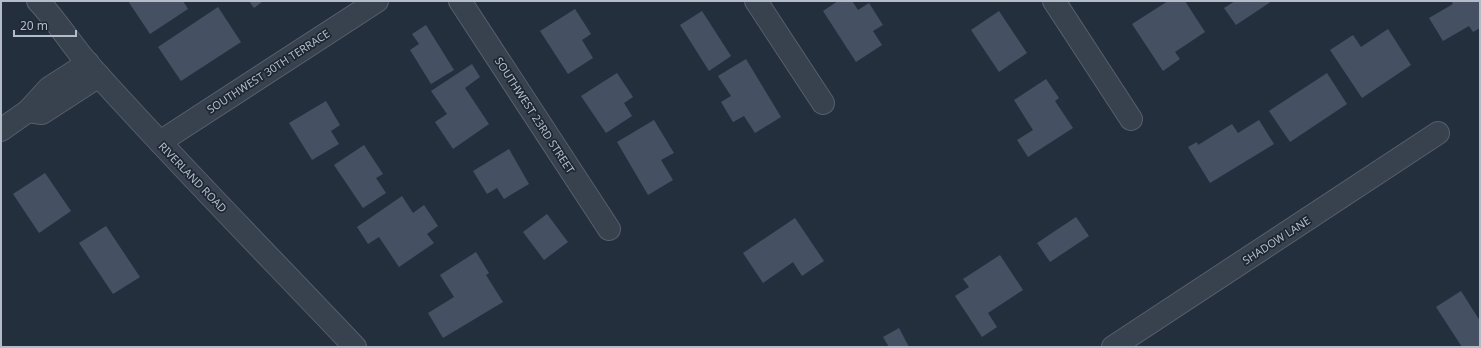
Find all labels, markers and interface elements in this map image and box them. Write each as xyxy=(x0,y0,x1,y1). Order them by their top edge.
scale bar xyxy=(14,12,76,38)
text: 20 m xyxy=(20,17,48,34)
street label: SOUTHWEST 30TH TERRACE xyxy=(204,26,332,116)
street label: SOUTHWEST 23RD STREET xyxy=(492,54,578,176)
street label: RIVERLAND ROAD xyxy=(155,139,231,215)
street label: SHADOW LANE xyxy=(1239,212,1313,268)

